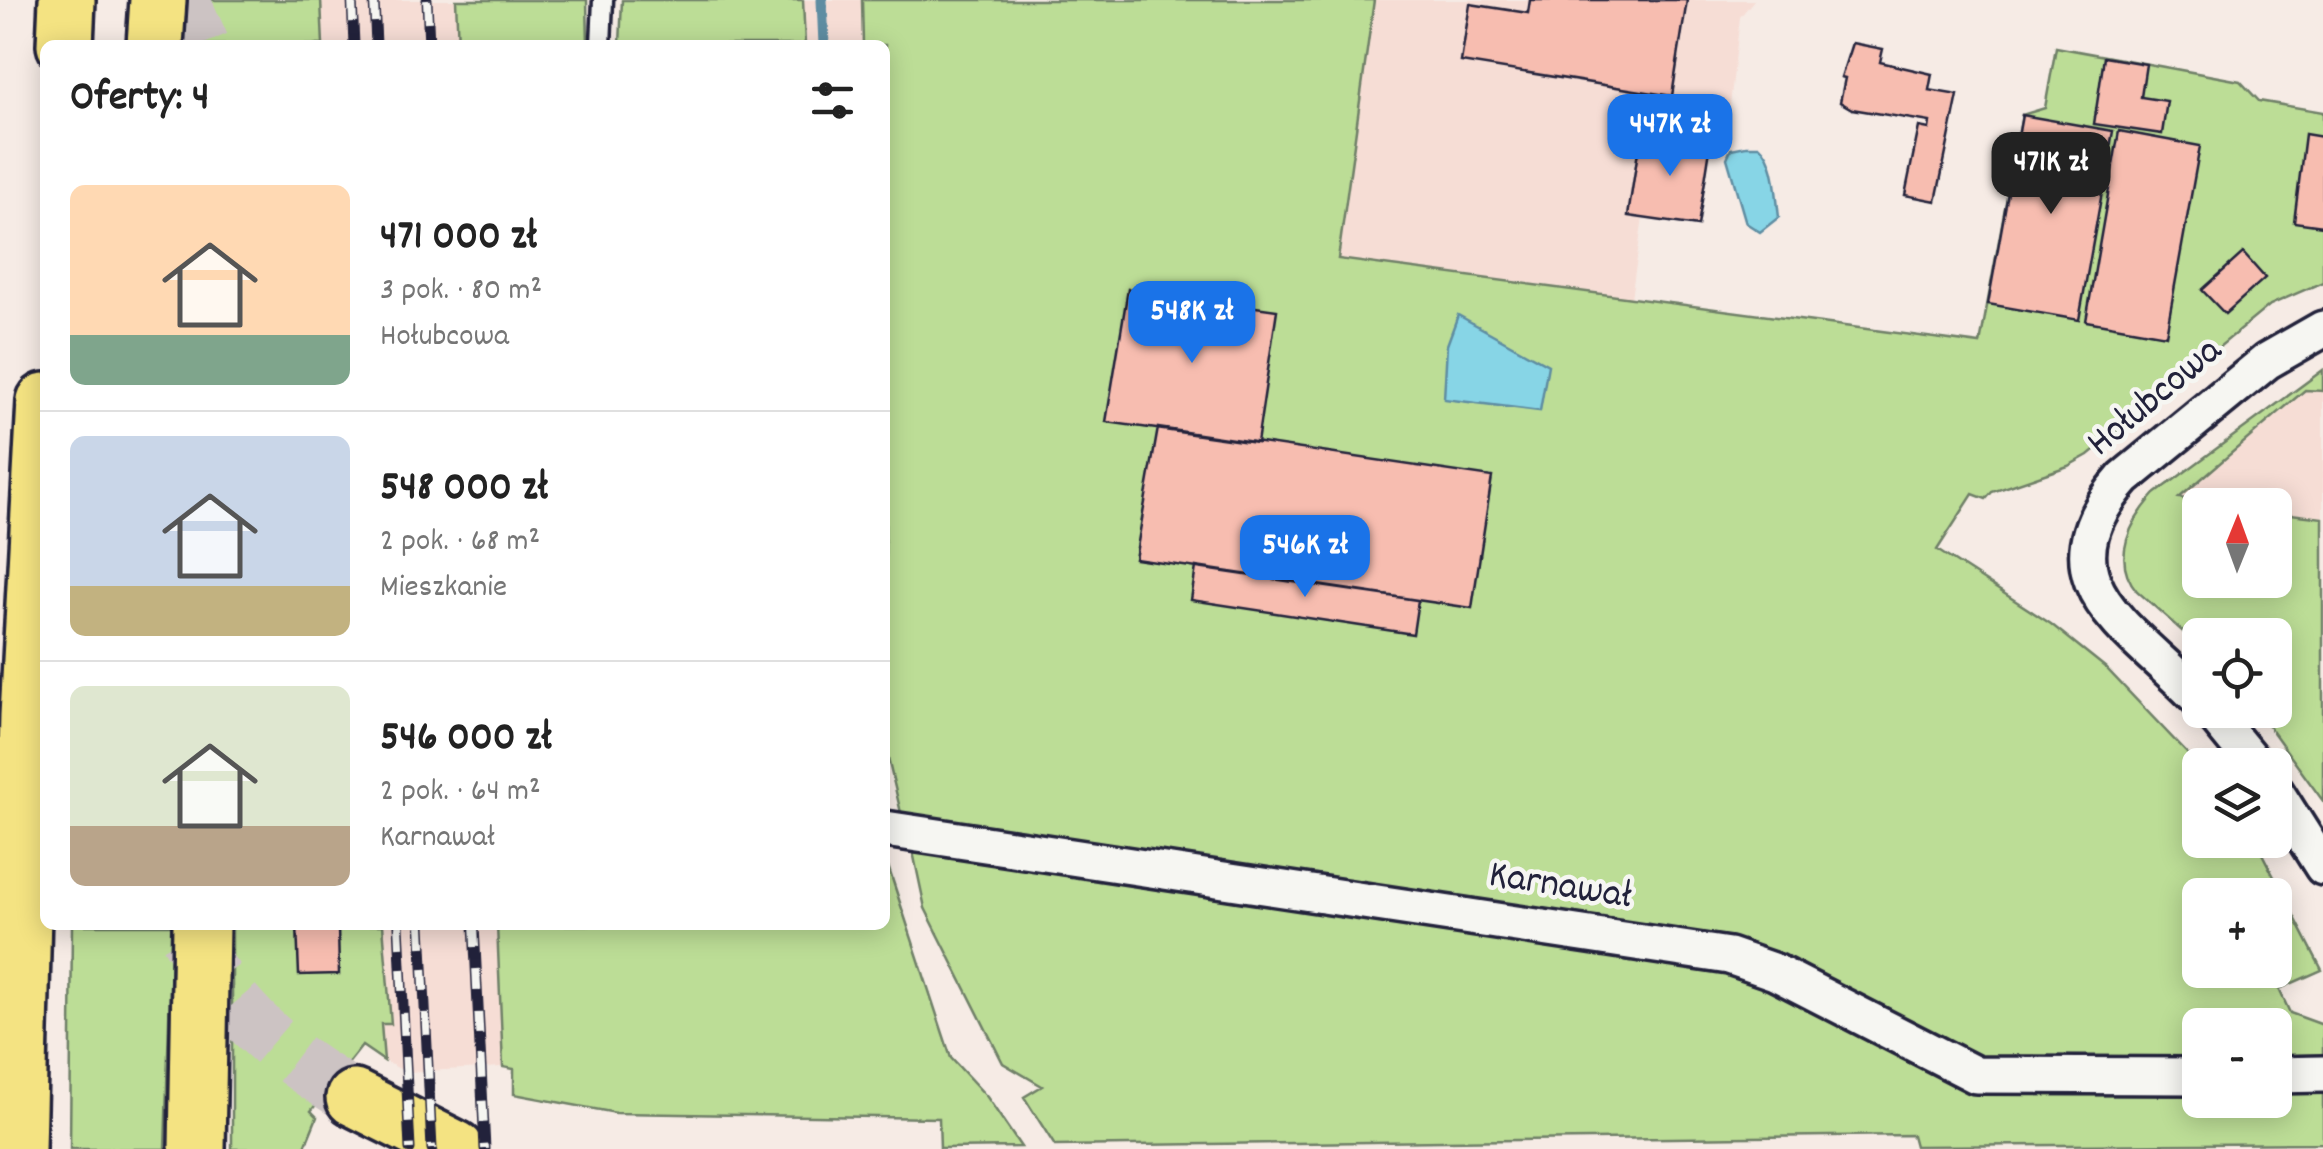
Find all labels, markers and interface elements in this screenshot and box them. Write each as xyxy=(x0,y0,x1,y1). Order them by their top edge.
text: Oferty: 4 xyxy=(70,70,209,130)
icon: filters xyxy=(805,73,860,128)
pin: 447K zł xyxy=(1578,94,1762,179)
text: 447K zł xyxy=(1629,103,1711,149)
pin: 471K zł xyxy=(1959,132,2143,217)
text: 471K zł xyxy=(2014,141,2088,187)
text: 471 000 zł xyxy=(380,209,537,269)
icon: home xyxy=(150,225,270,345)
text: 3 pok. · 80 m² xyxy=(380,269,542,315)
pin: 548K zł xyxy=(1100,281,1284,366)
text: 548K zł xyxy=(1150,290,1234,336)
text: Hołubcowa xyxy=(380,315,509,361)
street label: Hołubcowa xyxy=(2076,325,2237,473)
text: 548 000 zł xyxy=(380,460,548,520)
icon: home xyxy=(150,476,270,596)
north arrow xyxy=(2182,488,2292,598)
map controls xyxy=(2182,488,2292,1118)
pin: 546K zł xyxy=(1213,515,1397,600)
text: 2 pok. · 68 m² xyxy=(380,520,540,566)
text: 546K zł xyxy=(1262,524,1348,570)
text: Mieszkanie xyxy=(380,566,507,612)
button: locate xyxy=(2182,618,2292,728)
text: 546 000 zł xyxy=(380,710,552,770)
icon: home xyxy=(150,726,270,846)
button: layers xyxy=(2182,748,2292,858)
text: 2 pok. · 64 m² xyxy=(380,770,541,816)
text: Karnawał xyxy=(380,816,495,862)
street label: Karnawał xyxy=(1484,849,1636,927)
button: + xyxy=(2182,878,2292,988)
button: − xyxy=(2182,1008,2292,1118)

